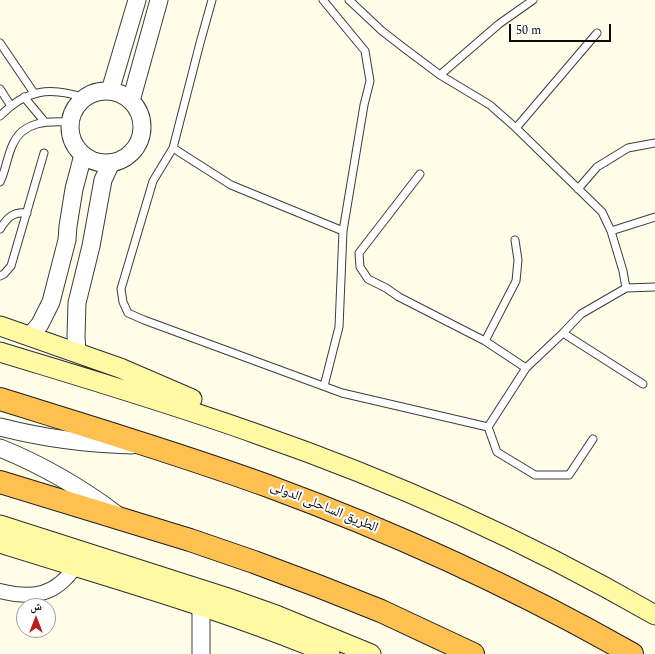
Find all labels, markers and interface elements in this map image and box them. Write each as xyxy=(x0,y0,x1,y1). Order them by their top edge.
scale bar xyxy=(511,16,613,42)
text: 50 m xyxy=(516,21,541,40)
street label: الطريق الساحلى الدولى xyxy=(268,479,380,537)
north arrow xyxy=(16,598,56,638)
text: ش xyxy=(30,598,42,615)

